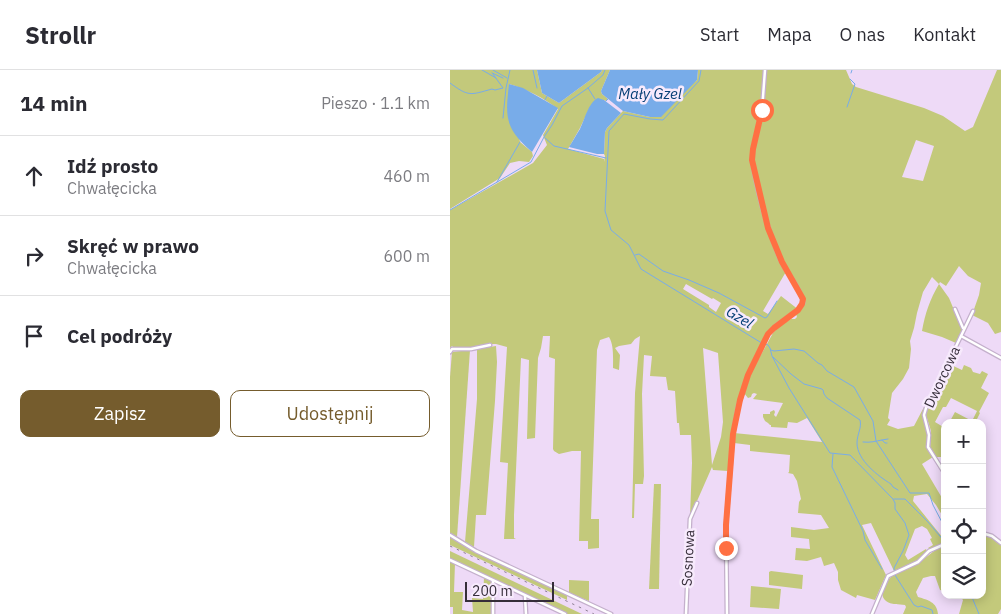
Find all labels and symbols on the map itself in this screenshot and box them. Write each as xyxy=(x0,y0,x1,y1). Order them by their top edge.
water label: Mały Gzel xyxy=(618,84,682,103)
route start xyxy=(751,99,774,122)
water label: Gzel xyxy=(723,302,757,332)
street label: Dworcowa xyxy=(920,343,964,411)
street label: Sosnowa xyxy=(678,529,698,587)
route end xyxy=(715,537,738,560)
scale bar xyxy=(465,579,554,602)

